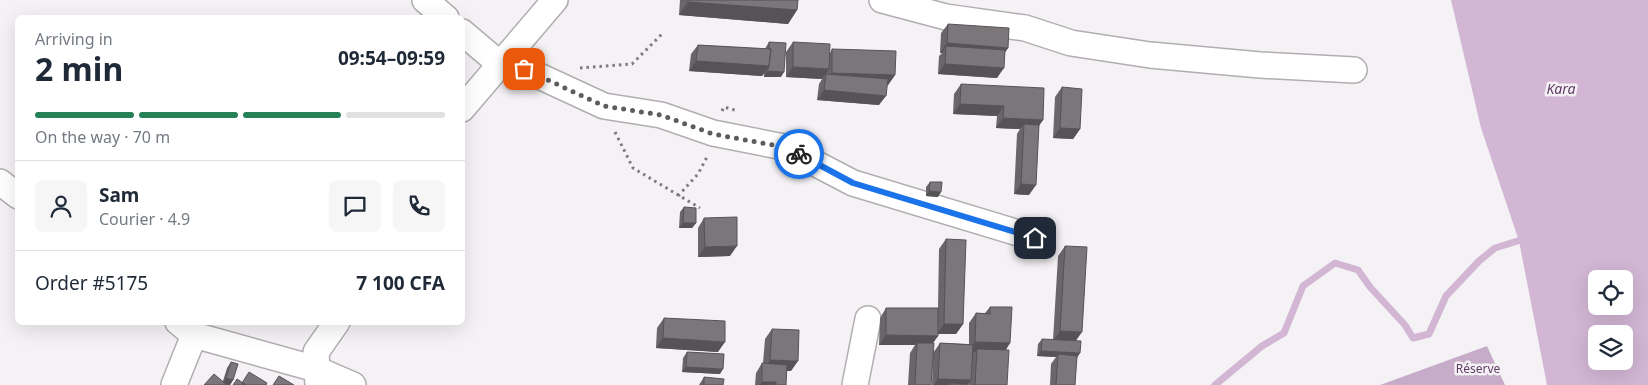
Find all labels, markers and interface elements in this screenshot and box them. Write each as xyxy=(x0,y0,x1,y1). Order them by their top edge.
text: Arriving in xyxy=(35,28,113,50)
text: 09:54–09:59 xyxy=(338,45,445,71)
text: 2 min xyxy=(35,47,123,90)
pin xyxy=(503,48,545,90)
icon: bag xyxy=(510,55,538,83)
water label: Kara xyxy=(1546,79,1576,98)
text: On the way · 70 m xyxy=(35,126,170,148)
courier xyxy=(774,129,824,179)
icon: bike xyxy=(785,140,813,168)
button: person xyxy=(35,180,87,232)
button: chat xyxy=(329,180,381,232)
button: phone xyxy=(393,180,445,232)
text: Sam xyxy=(99,182,139,208)
text: Courier · 4.9 xyxy=(99,208,190,230)
pin xyxy=(1014,217,1056,259)
icon: home xyxy=(1021,224,1049,252)
text: Order #5175 xyxy=(35,270,148,296)
text: 7 100 CFA xyxy=(356,270,445,296)
map controls xyxy=(1588,270,1633,370)
button: locate xyxy=(1588,270,1633,315)
button: layers xyxy=(1588,325,1633,370)
park label: Réserve xyxy=(1456,360,1501,377)

